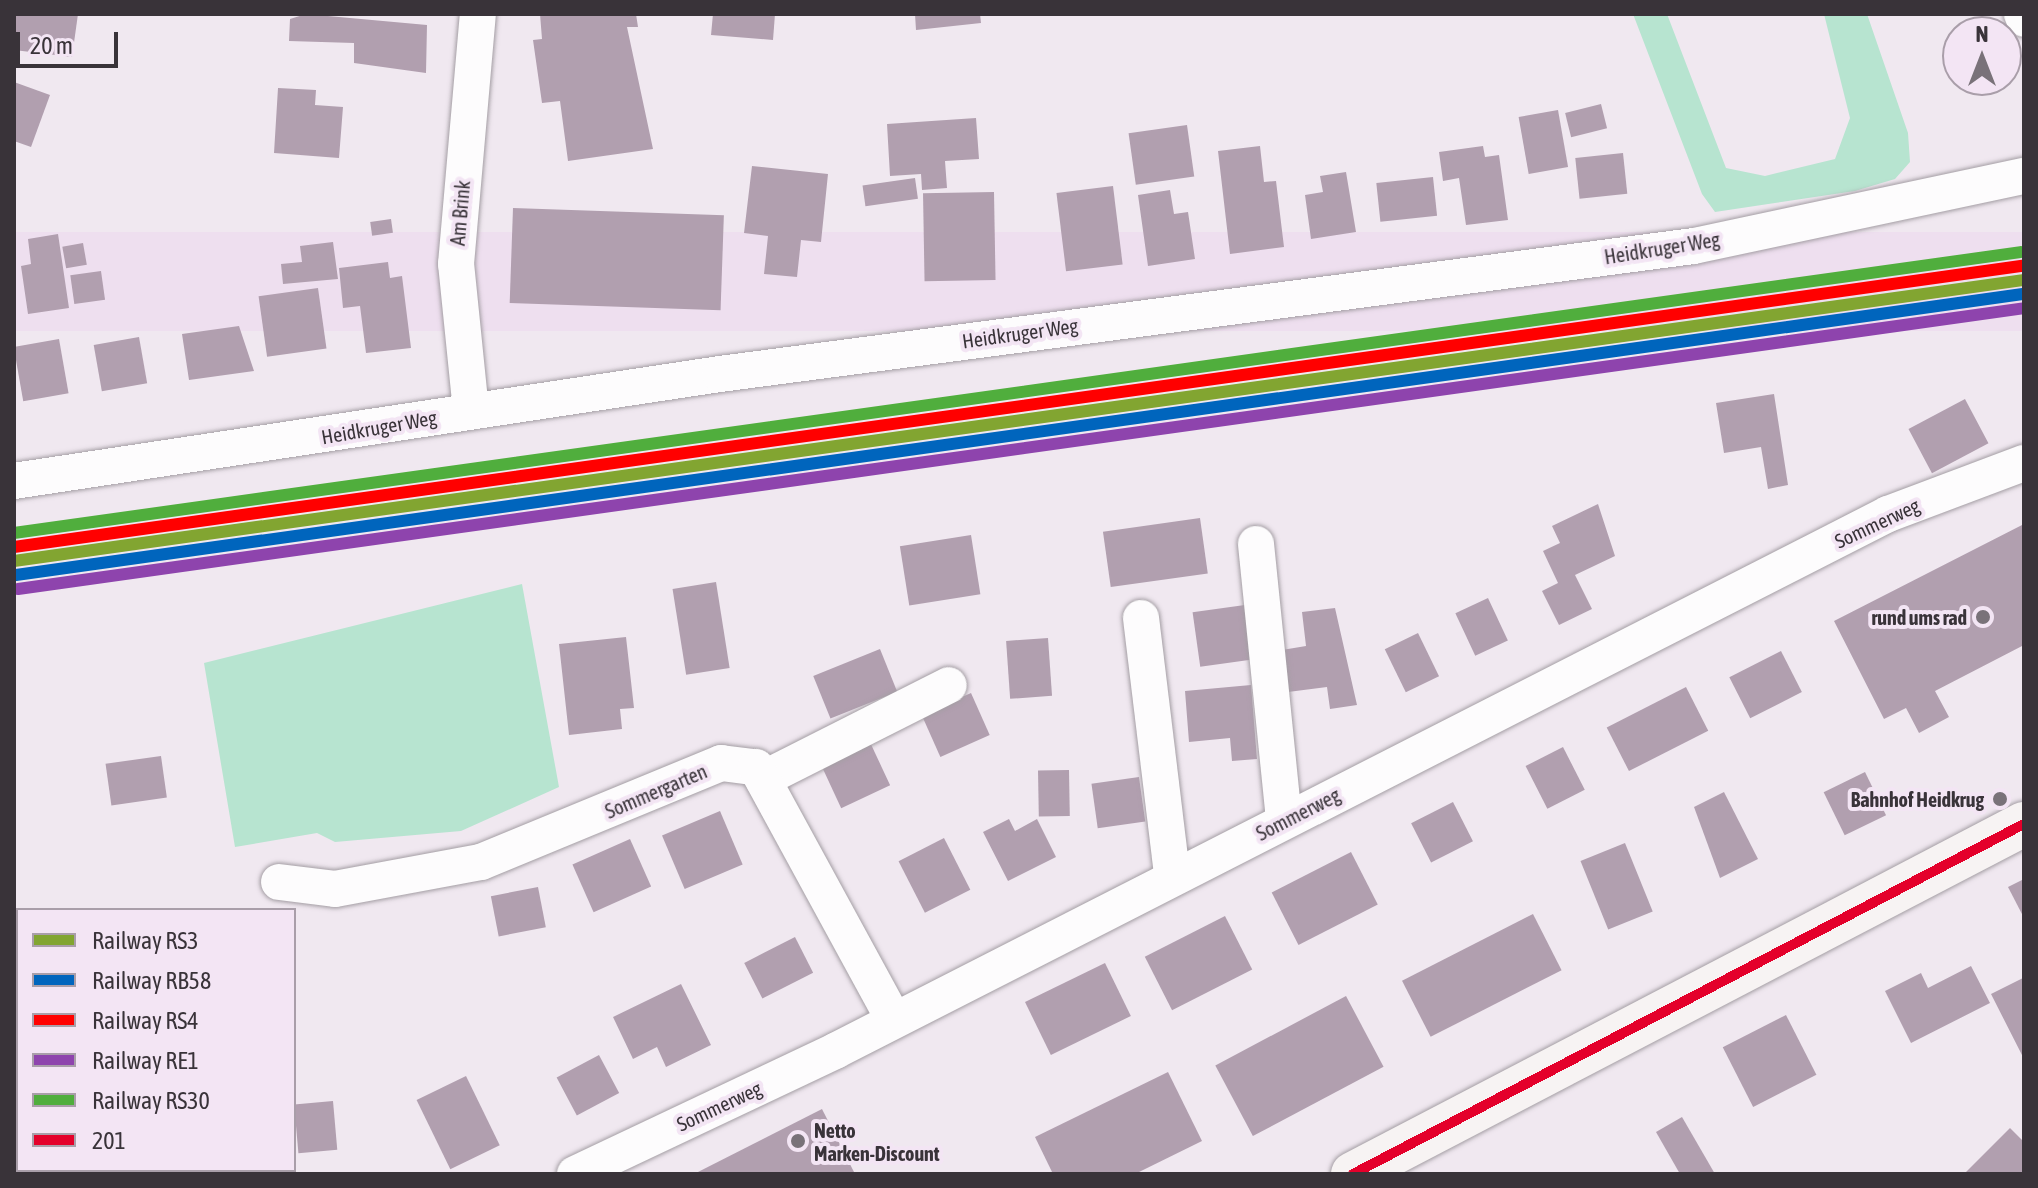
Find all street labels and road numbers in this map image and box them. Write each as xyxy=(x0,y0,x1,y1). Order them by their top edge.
street label: Am Brink xyxy=(445,179,475,247)
street label: Heidkruger Weg xyxy=(1603,227,1721,269)
street label: Heidkruger Weg xyxy=(961,313,1079,353)
street label: Heidkruger Weg xyxy=(319,405,439,449)
street label: Sommerweg xyxy=(1831,493,1923,553)
street label: Sommergarten xyxy=(601,759,711,823)
street label: Sommerweg xyxy=(1252,783,1344,845)
street label: Sommerweg xyxy=(673,1076,765,1136)

